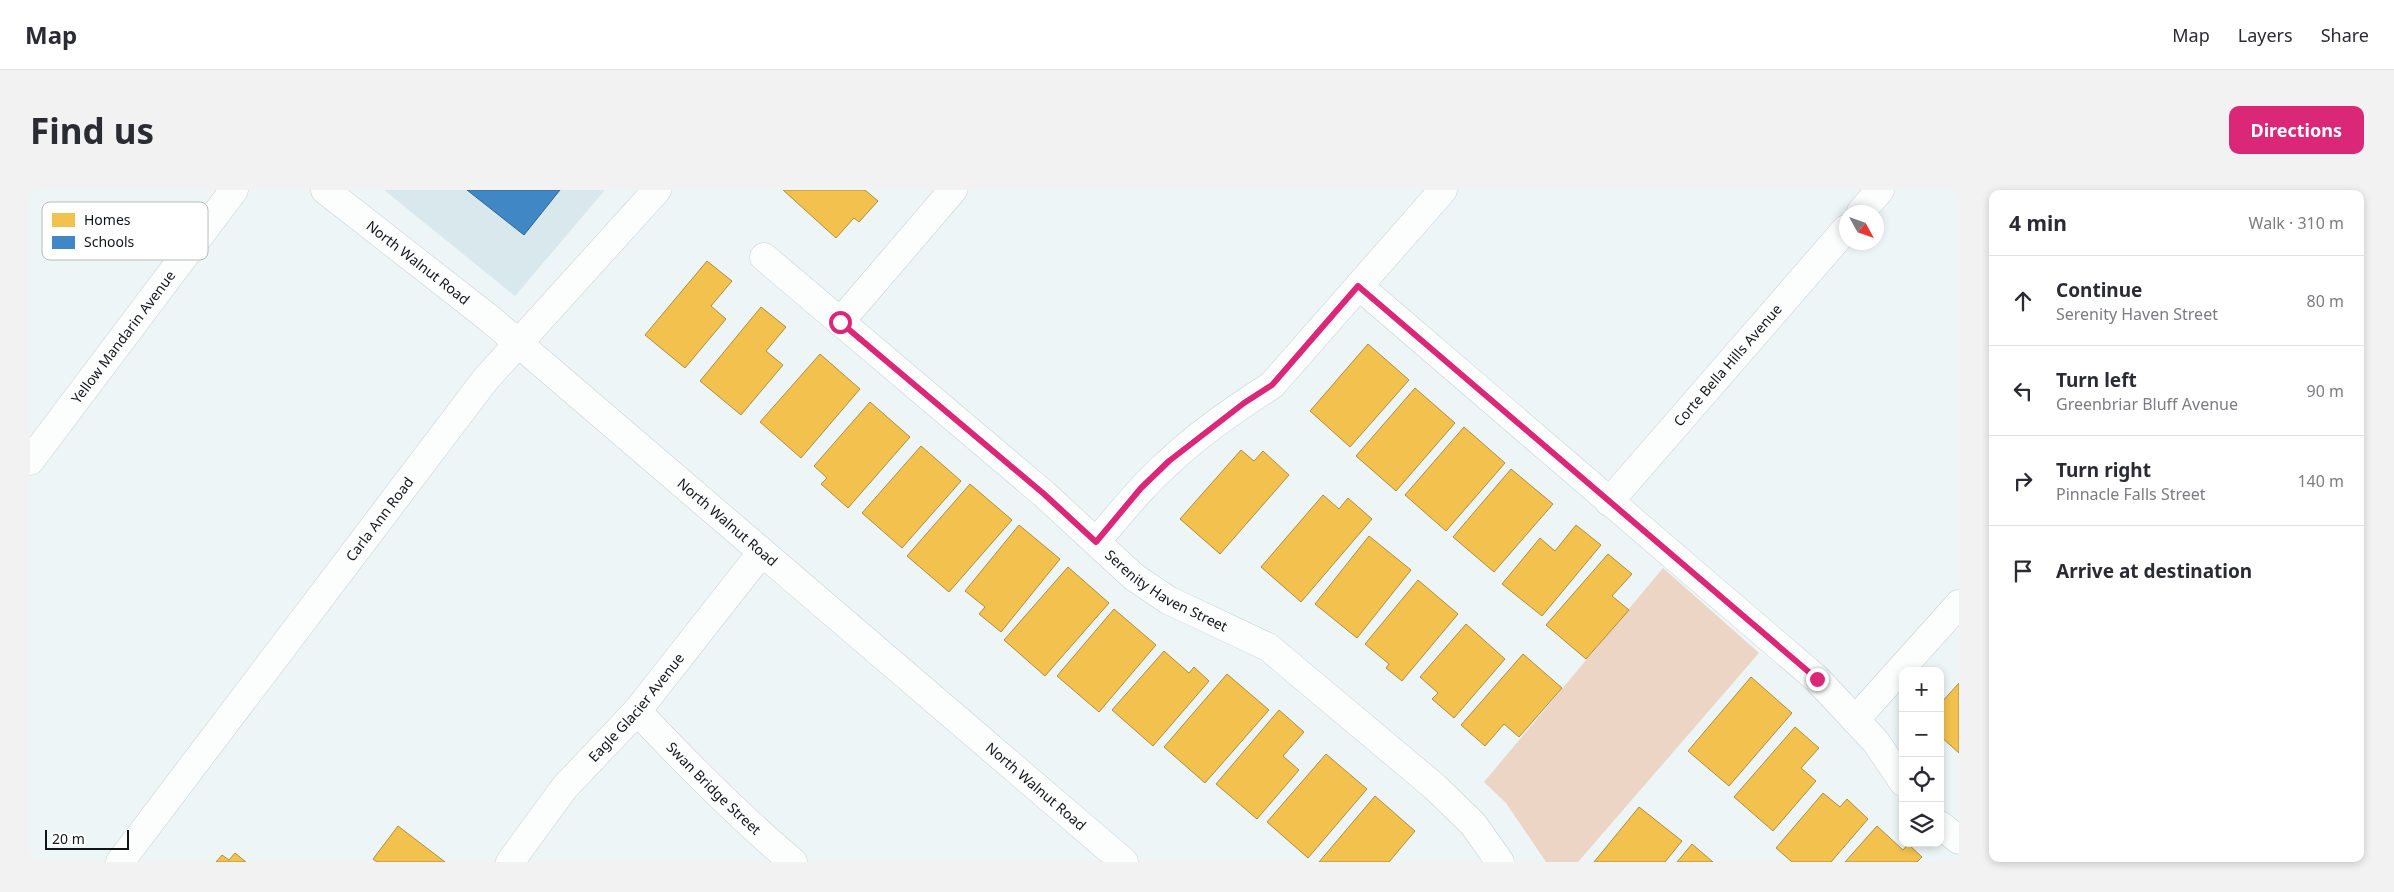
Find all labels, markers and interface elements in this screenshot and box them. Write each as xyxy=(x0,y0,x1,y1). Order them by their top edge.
text: Map xyxy=(25,18,77,51)
text: Map xyxy=(2172,23,2210,47)
text: Layers xyxy=(2238,23,2293,47)
text: Share xyxy=(2321,23,2369,47)
button: Directions xyxy=(2229,106,2364,154)
text: Find us xyxy=(30,107,154,154)
legend xyxy=(42,202,208,260)
north arrow xyxy=(1839,205,1884,250)
text: 4 min xyxy=(2009,209,2067,237)
text: Homes xyxy=(84,210,131,229)
text: Walk · 310 m xyxy=(2249,212,2344,234)
street label: North Walnut Road xyxy=(363,216,474,309)
text: Schools xyxy=(84,232,135,251)
street label: Yellow Mandarin Avenue xyxy=(67,266,179,407)
text: Continue xyxy=(2056,277,2142,303)
icon: ahead xyxy=(2009,287,2037,315)
text: 80 m xyxy=(2307,290,2344,312)
street label: Corte Bella Hills Avenue xyxy=(1669,300,1786,430)
text: Serenity Haven Street xyxy=(2056,303,2218,325)
route start xyxy=(829,311,852,334)
text: Turn left xyxy=(2056,367,2137,393)
icon: left xyxy=(2009,377,2037,405)
text: 90 m xyxy=(2307,380,2344,402)
text: Greenbriar Bluff Avenue xyxy=(2056,393,2238,415)
text: Turn right xyxy=(2056,457,2151,483)
icon: right xyxy=(2009,467,2037,495)
text: 140 m xyxy=(2297,470,2344,492)
street label: Carla Ann Road xyxy=(341,473,417,565)
street label: North Walnut Road xyxy=(674,474,782,570)
text: Pinnacle Falls Street xyxy=(2056,483,2206,505)
street label: Serenity Haven Street xyxy=(1101,545,1231,636)
icon: arrive xyxy=(2009,557,2037,585)
text: Arrive at destination xyxy=(2056,558,2252,584)
street label: Eagle Glacier Avenue xyxy=(584,649,688,766)
map controls xyxy=(1899,667,1944,847)
button: + xyxy=(1899,667,1944,712)
route end xyxy=(1806,668,1829,691)
button: − xyxy=(1899,712,1944,757)
street label: Swan Bridge Street xyxy=(663,738,765,839)
street label: North Walnut Road xyxy=(982,738,1090,834)
button: locate xyxy=(1899,757,1944,802)
button: layers xyxy=(1899,802,1944,847)
scale bar xyxy=(45,827,129,850)
text: 20 m xyxy=(52,829,85,848)

